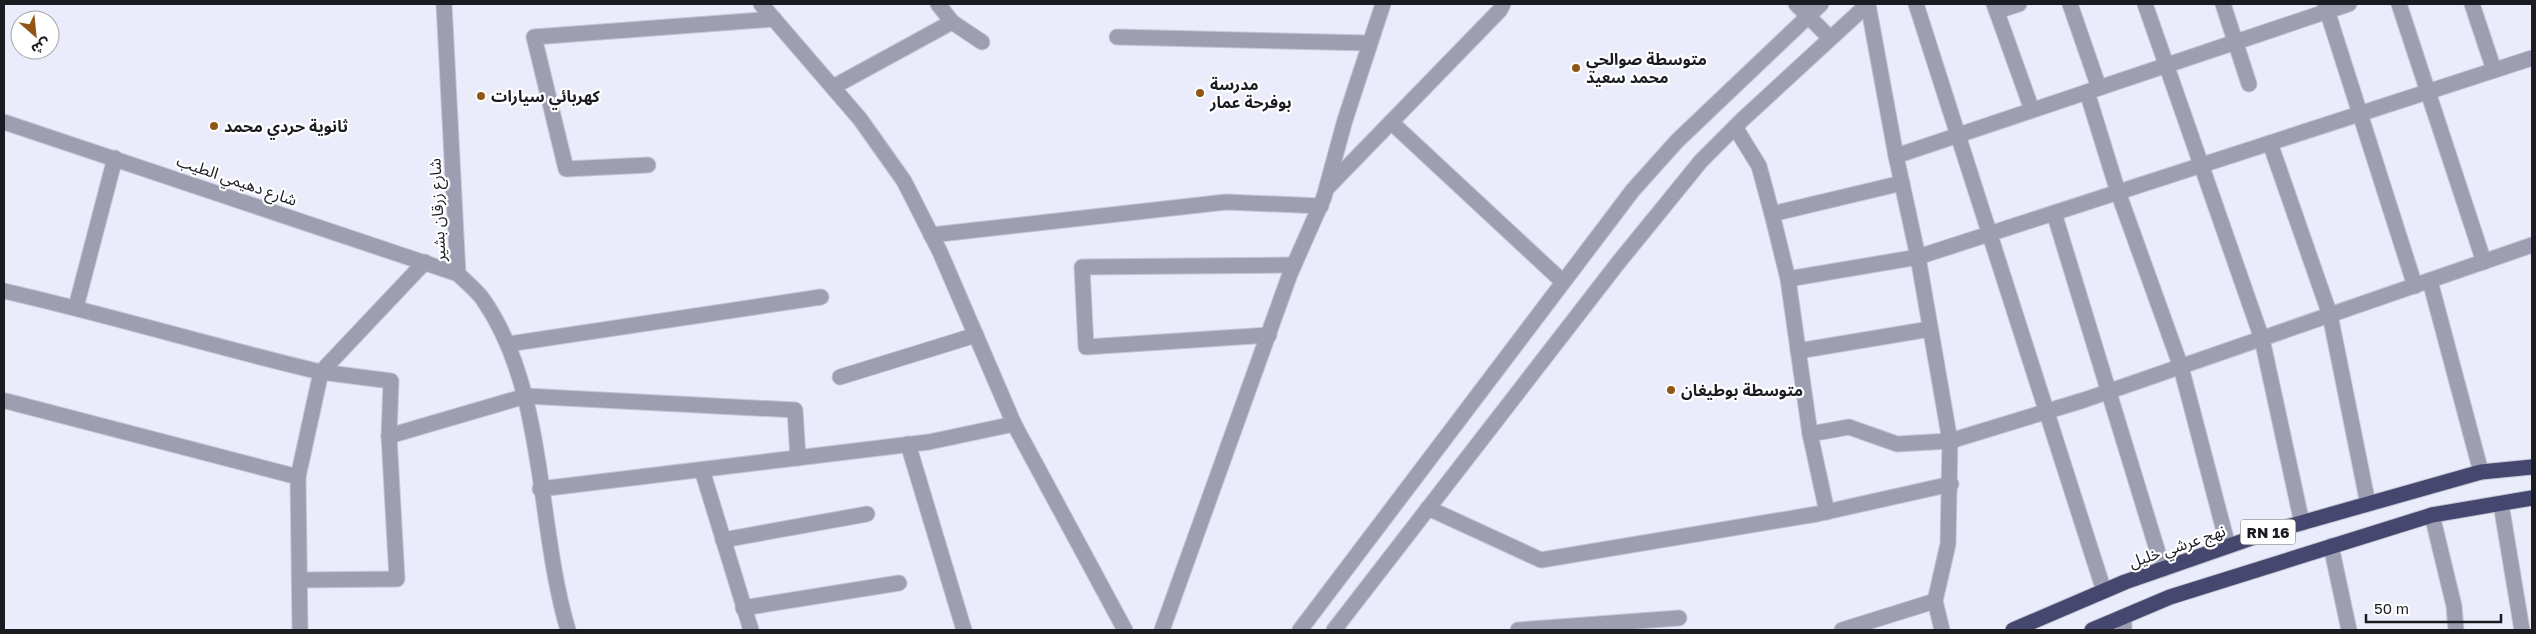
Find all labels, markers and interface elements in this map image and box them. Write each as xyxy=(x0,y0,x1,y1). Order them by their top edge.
north arrow xyxy=(10,10,60,60)
text: ش xyxy=(29,35,54,59)
place label: متوسطة صوالحي محمد سعيد xyxy=(1586,49,1707,87)
marker: متوسطة صوالحي محمد سعيد xyxy=(1570,62,1582,74)
place label: مدرسة بوفرحة عمار xyxy=(1209,74,1292,112)
place label: كهربائي سيارات xyxy=(491,86,601,110)
marker: مدرسة بوفرحة عمار xyxy=(1194,87,1206,99)
marker: كهربائي سيارات xyxy=(475,90,487,102)
place label: ثانوية حردي محمد xyxy=(224,116,348,140)
marker: ثانوية حردي محمد xyxy=(208,120,220,132)
street label: شارع دهيمي الطيب xyxy=(173,150,300,213)
street label: شارع زرقان بشير xyxy=(424,158,453,263)
place label: متوسطة بوطيغان xyxy=(1681,380,1803,400)
marker: متوسطة بوطيغان xyxy=(1665,384,1677,396)
street label: نهج عرشي خليل xyxy=(2126,520,2229,575)
road number: RN 16 xyxy=(2240,520,2296,544)
scale bar xyxy=(2366,592,2501,624)
text: 50 m xyxy=(2374,599,2409,617)

